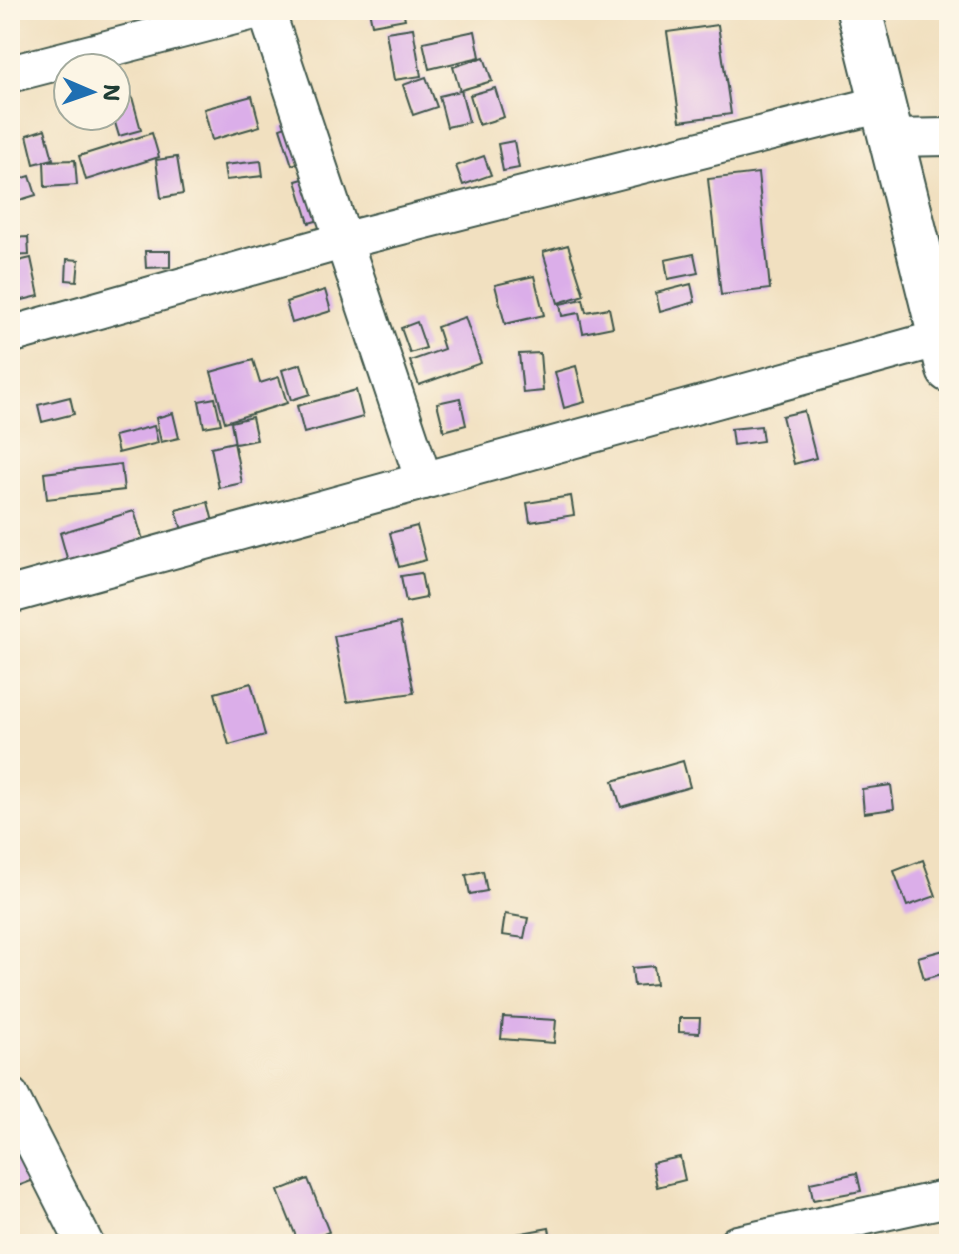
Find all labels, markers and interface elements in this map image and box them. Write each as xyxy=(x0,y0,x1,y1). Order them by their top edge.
north arrow xyxy=(52,52,132,132)
text: N xyxy=(97,83,126,102)

